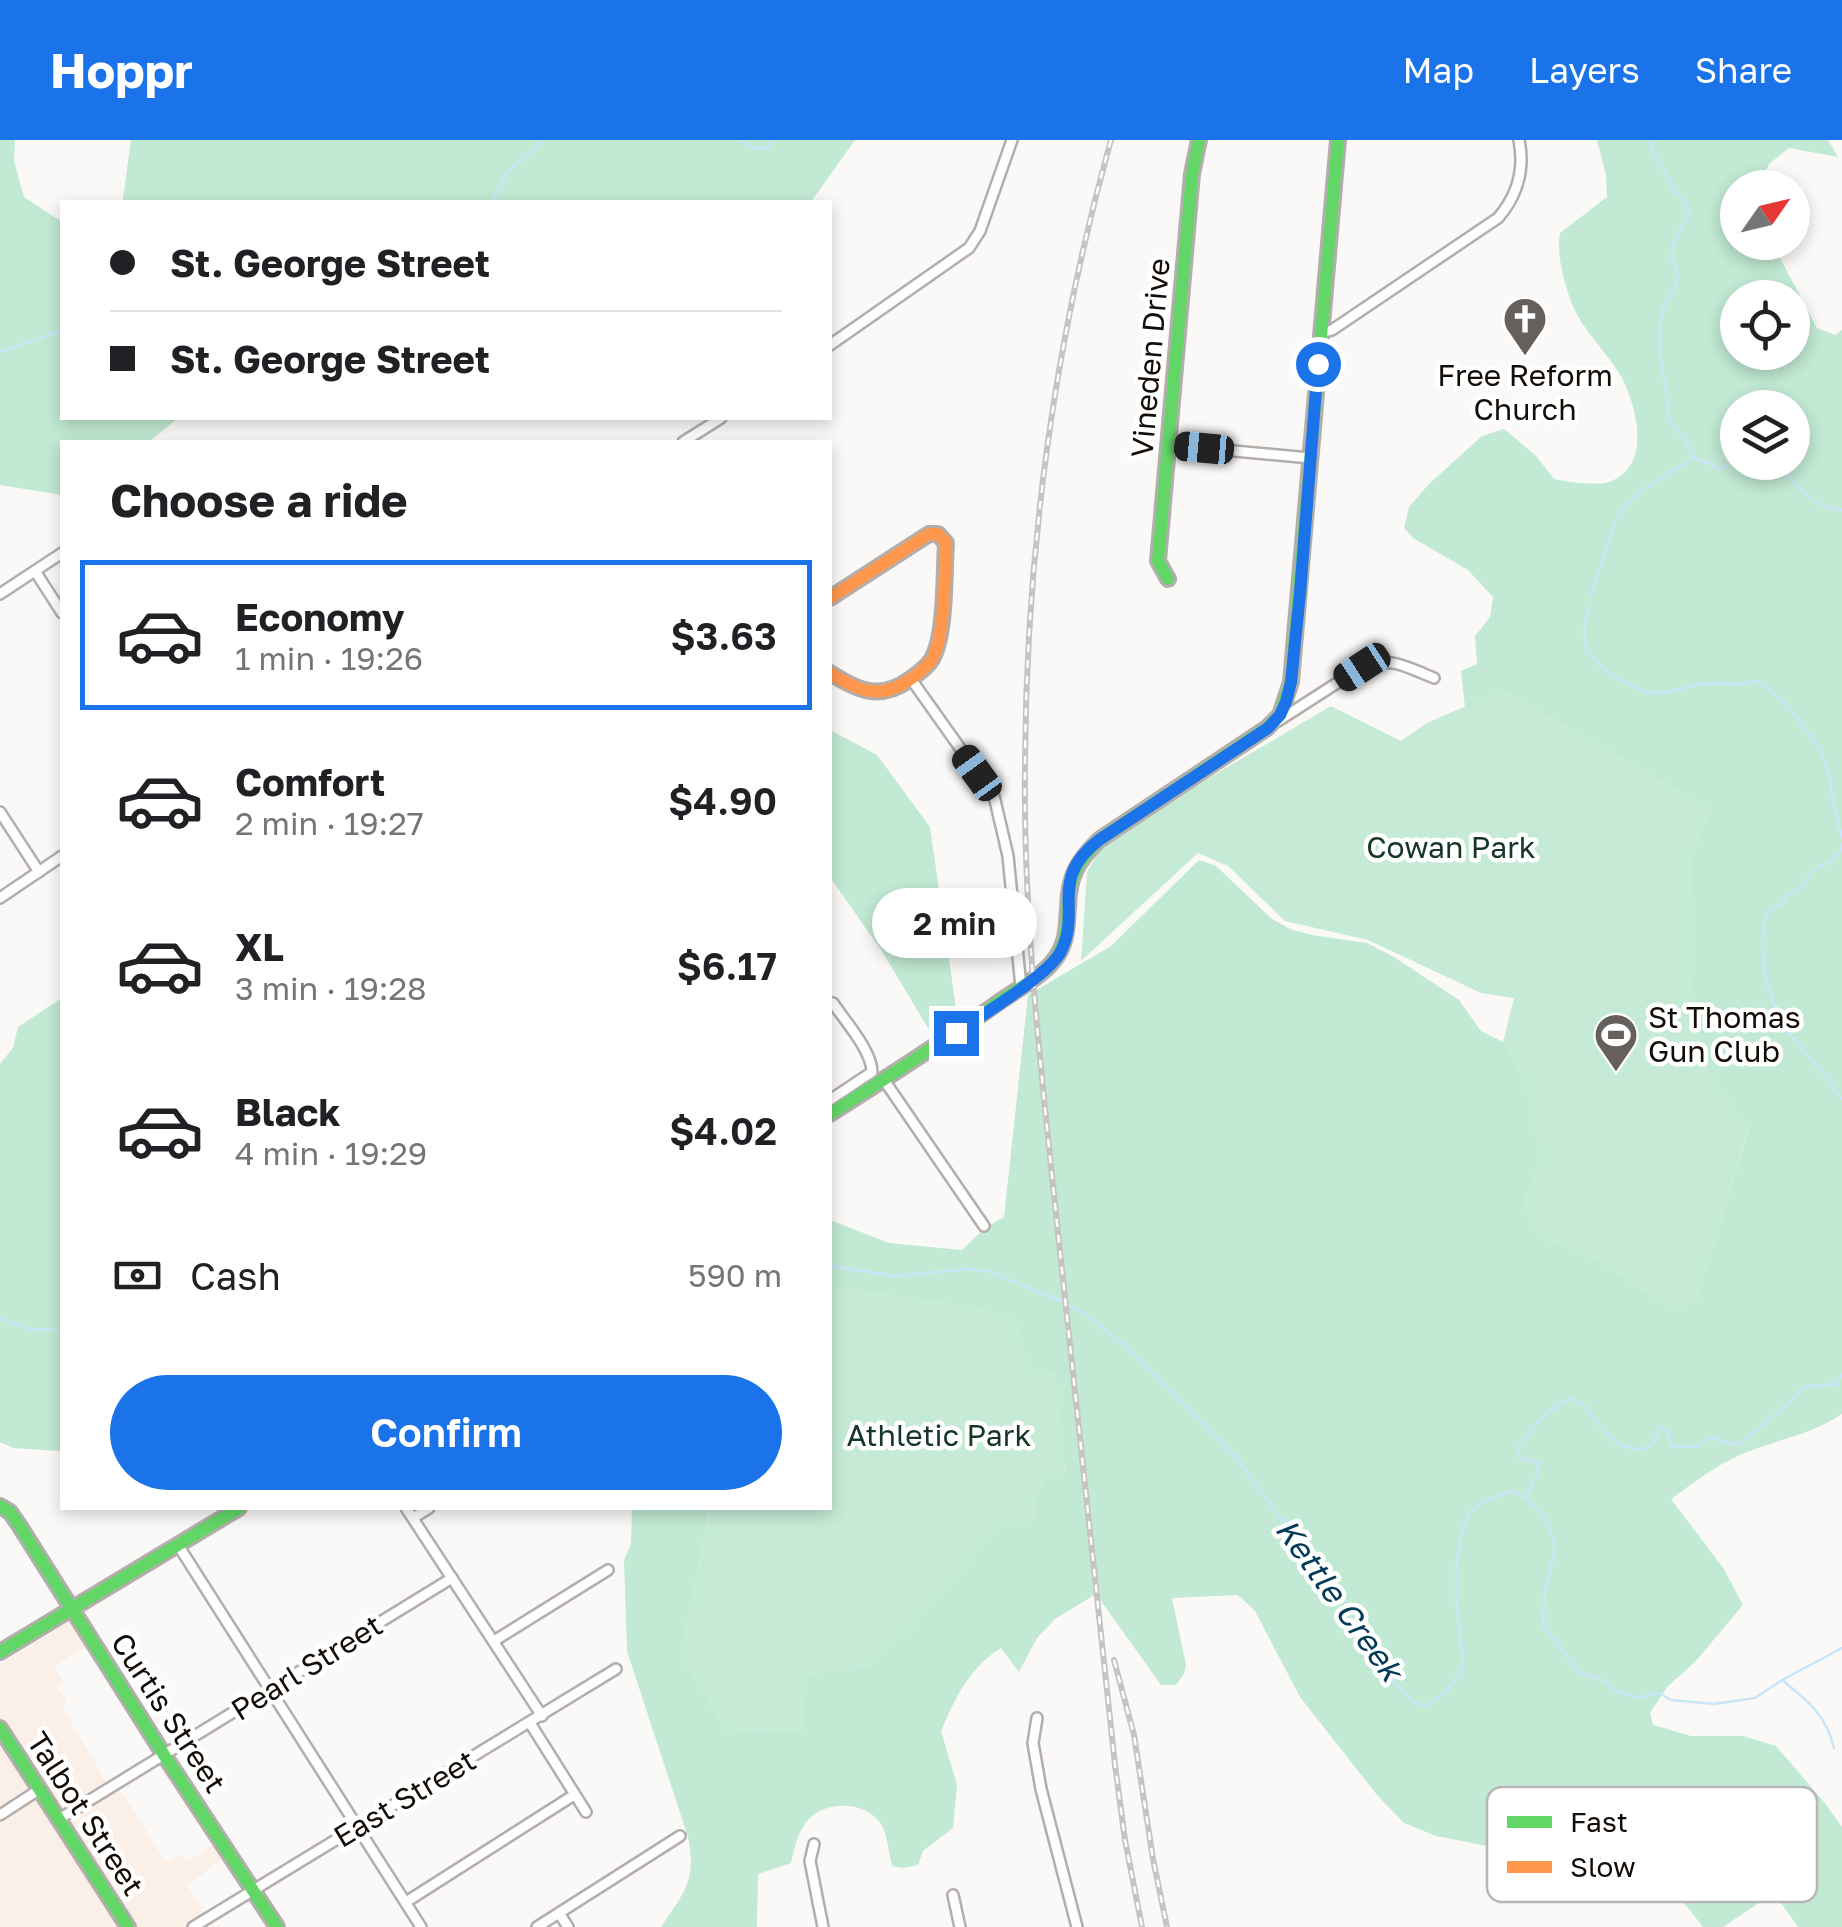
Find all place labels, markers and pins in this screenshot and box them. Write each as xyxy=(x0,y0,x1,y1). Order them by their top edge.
church icon: Free Reform Church xyxy=(1502,296,1548,357)
place label: Free Reform Church xyxy=(1437,357,1613,427)
place label: St Thomas Gun Club xyxy=(1648,999,1801,1069)
sports icon: St Thomas Gun Club xyxy=(1593,1012,1639,1073)

